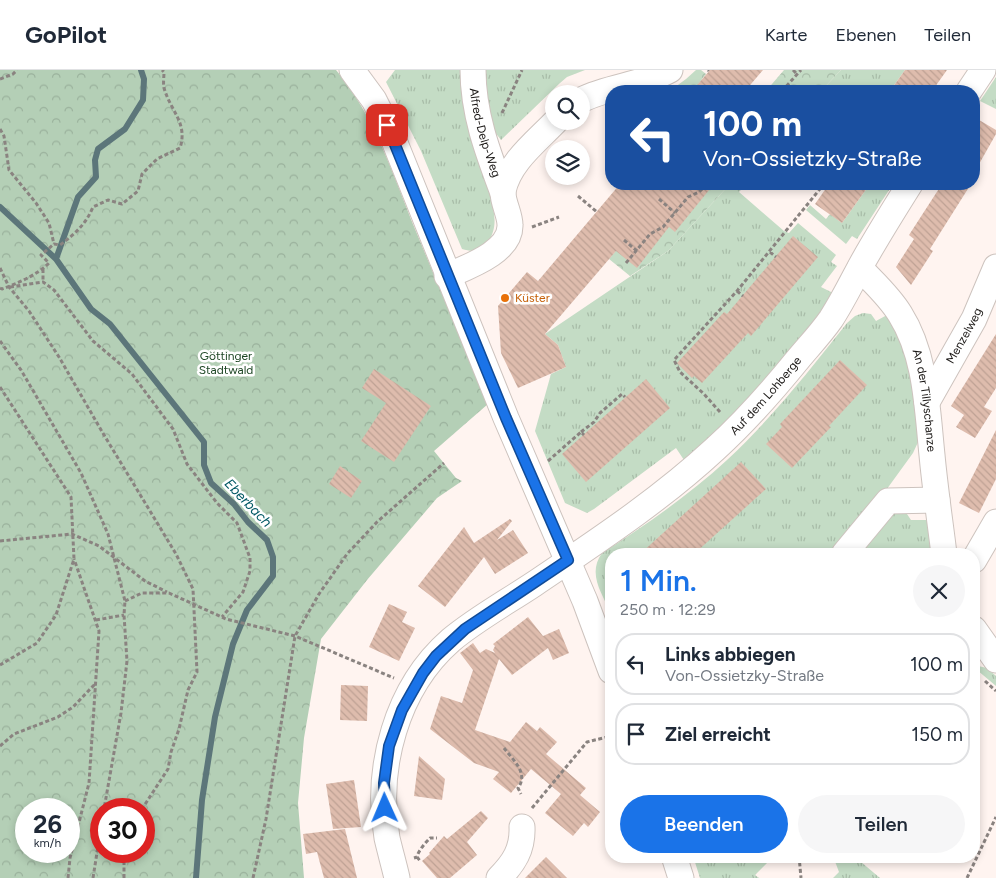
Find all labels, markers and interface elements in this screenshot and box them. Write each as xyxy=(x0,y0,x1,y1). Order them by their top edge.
text: GoPilot xyxy=(25,20,107,49)
text: Karte xyxy=(765,24,807,46)
text: Ebenen xyxy=(835,24,896,46)
text: Teilen xyxy=(924,24,971,46)
map controls xyxy=(545,85,590,185)
button: search xyxy=(545,85,590,130)
street label: Alfred-Delp-Weg xyxy=(467,87,504,179)
text: 100 m xyxy=(703,103,802,145)
pin xyxy=(366,104,408,146)
icon: left xyxy=(620,105,685,170)
icon: arrive xyxy=(373,111,401,139)
button: layers xyxy=(545,140,590,185)
text: Von-Ossietzky-Straße xyxy=(703,145,922,172)
place label: Küster xyxy=(515,291,550,305)
marker: Küster xyxy=(499,292,511,304)
street label: Menzelweg xyxy=(943,306,985,366)
street label: An der Tillyschanze xyxy=(910,348,939,453)
park label: Göttinger Stadtwald xyxy=(199,349,253,377)
street label: Auf dem Lohberge xyxy=(727,353,805,438)
water label: Eberbach xyxy=(221,475,275,531)
text: 1 Min. xyxy=(620,562,697,599)
button: close xyxy=(913,565,965,617)
text: 250 m · 12:29 xyxy=(620,600,716,619)
text: Links abbiegen xyxy=(665,643,796,666)
icon: left xyxy=(622,650,650,678)
text: 100 m xyxy=(910,653,963,676)
text: Von-Ossietzky-Straße xyxy=(665,666,824,685)
icon: arrive xyxy=(622,720,650,748)
text: Ziel erreicht xyxy=(665,723,771,746)
text: 150 m xyxy=(911,723,963,746)
position arrow xyxy=(358,781,410,833)
button: Beenden xyxy=(620,795,788,853)
button: Teilen xyxy=(798,795,965,853)
speed limit sign: 30 xyxy=(90,798,155,863)
text: 26 xyxy=(33,809,62,839)
text: km/h xyxy=(34,836,61,850)

